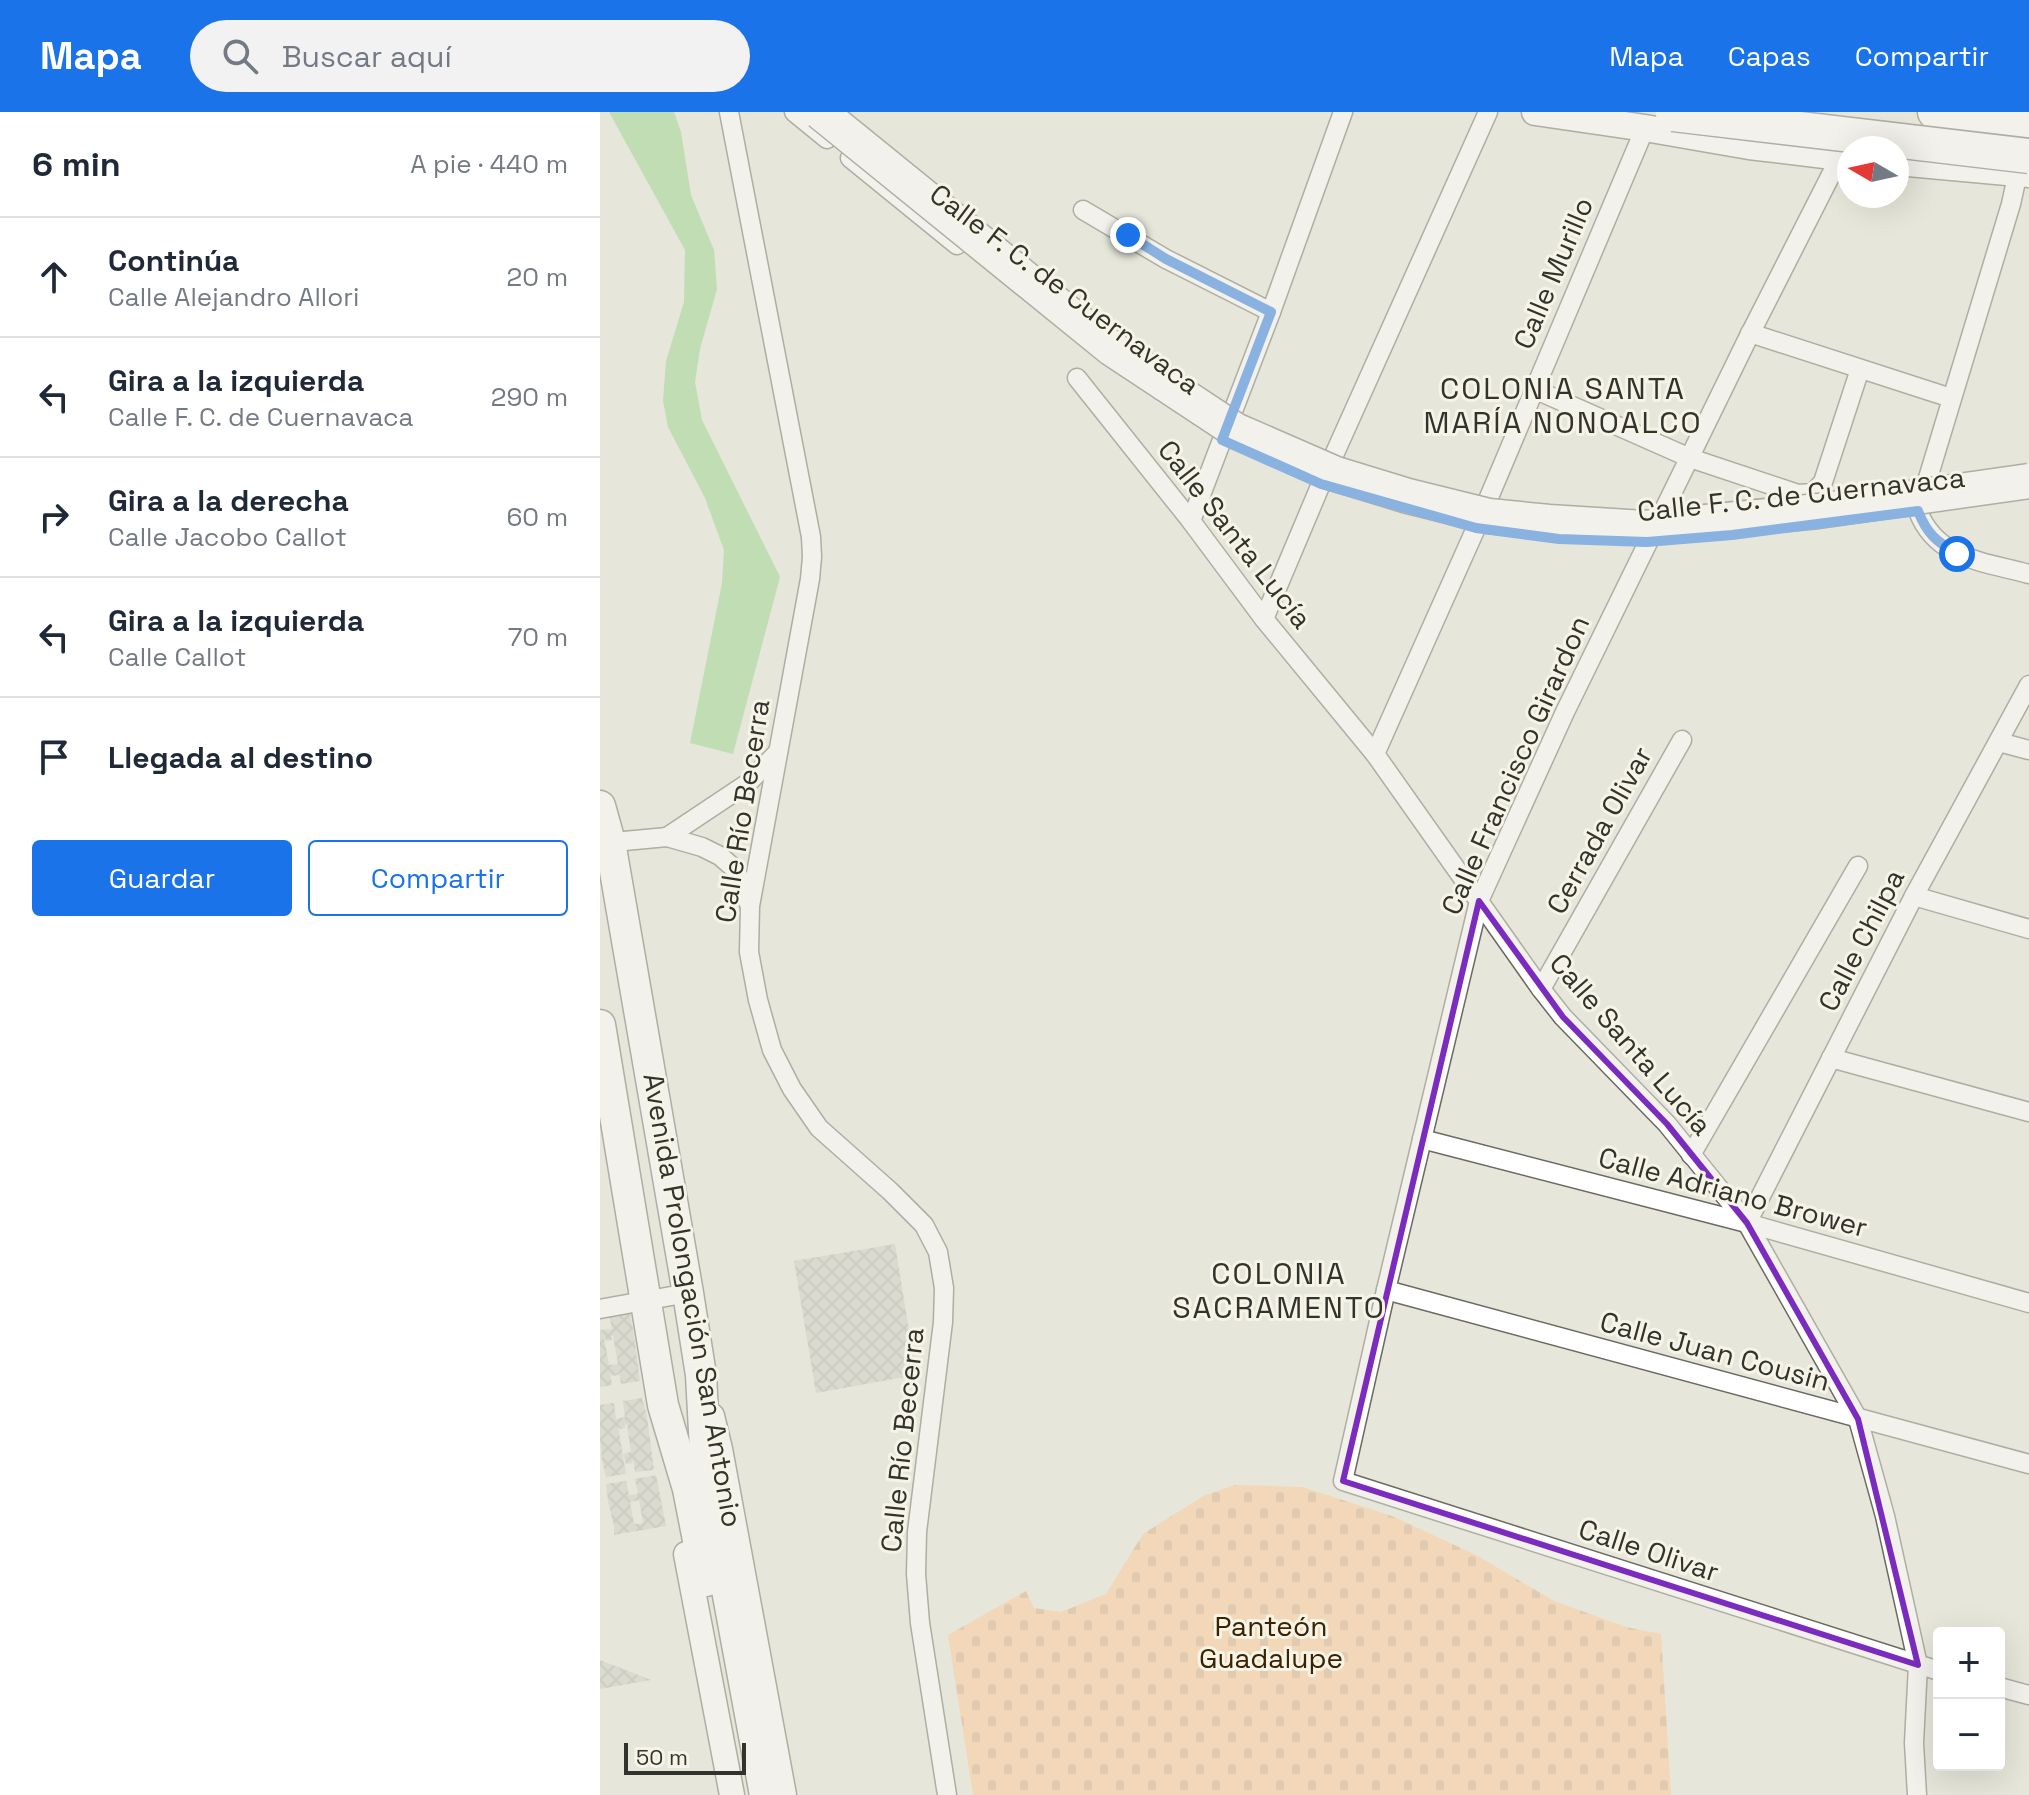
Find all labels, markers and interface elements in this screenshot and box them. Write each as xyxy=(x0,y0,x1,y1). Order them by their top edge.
search box xyxy=(190,20,750,92)
text: Mapa xyxy=(40,32,142,80)
icon: search xyxy=(218,34,262,78)
text: Buscar aquí xyxy=(282,37,452,76)
text: Mapa xyxy=(1609,38,1684,74)
text: Capas xyxy=(1728,38,1811,74)
text: Compartir xyxy=(1855,38,1989,74)
north arrow xyxy=(1837,136,1909,208)
text: 6 min xyxy=(32,143,121,186)
text: A pie · 440 m xyxy=(410,147,568,181)
street label: Calle F. C. de Cuernavaca xyxy=(923,176,1207,402)
street label: Calle Murillo xyxy=(1505,192,1601,354)
route end xyxy=(1110,217,1146,253)
text: Continúa xyxy=(108,241,239,280)
icon: ahead xyxy=(32,255,76,299)
text: 20 m xyxy=(507,260,568,294)
text: Calle Alejandro Allori xyxy=(108,280,359,314)
text: Gira a la izquierda xyxy=(108,361,364,400)
district label: COLONIA SANTA MARÍA NONOALCO xyxy=(1423,369,1703,442)
icon: left xyxy=(32,375,76,419)
text: 290 m xyxy=(491,380,568,414)
text: Calle F. C. de Cuernavaca xyxy=(108,400,414,434)
street label: Calle Santa Lucía xyxy=(1150,432,1320,636)
street label: Calle F. C. de Cuernavaca xyxy=(1636,459,1966,529)
text: Gira a la derecha xyxy=(108,481,349,520)
icon: right xyxy=(32,495,76,539)
text: 60 m xyxy=(506,500,568,534)
text: Calle Jacobo Callot xyxy=(108,520,347,554)
route start xyxy=(1939,536,1975,572)
text: Gira a la izquierda xyxy=(108,601,364,640)
street label: Calle Francisco Girardon xyxy=(1433,610,1597,920)
icon: left xyxy=(32,615,76,659)
text: 70 m xyxy=(508,620,568,654)
text: Calle Callot xyxy=(108,640,246,674)
street label: Calle Río Becerra xyxy=(707,697,777,925)
icon: arrive xyxy=(32,735,76,779)
text: Llegada al destino xyxy=(108,738,373,777)
street label: Cerrada Olivar xyxy=(1538,740,1660,920)
button: Guardar xyxy=(32,840,292,916)
button: Compartir xyxy=(308,840,568,916)
street label: Calle Chilpa xyxy=(1810,863,1912,1017)
street label: Calle Santa Lucía xyxy=(1542,946,1720,1142)
street label: Avenida Prolongación San Antonio xyxy=(635,1070,751,1530)
street label: Calle Adriano Brower xyxy=(1595,1139,1871,1245)
district label: COLONIA SACRAMENTO xyxy=(1172,1254,1386,1327)
street label: Calle Juan Cousin xyxy=(1596,1303,1834,1399)
street label: Calle Río Becerra xyxy=(872,1326,932,1554)
street label: Calle Olivar xyxy=(1574,1510,1724,1590)
park label: Panteón Guadalupe xyxy=(1199,1608,1343,1676)
map controls xyxy=(1933,1627,2005,1771)
button: + xyxy=(1933,1627,2005,1699)
button: − xyxy=(1933,1699,2005,1771)
scale bar xyxy=(624,1739,746,1775)
text: 50 m xyxy=(636,1743,688,1771)

